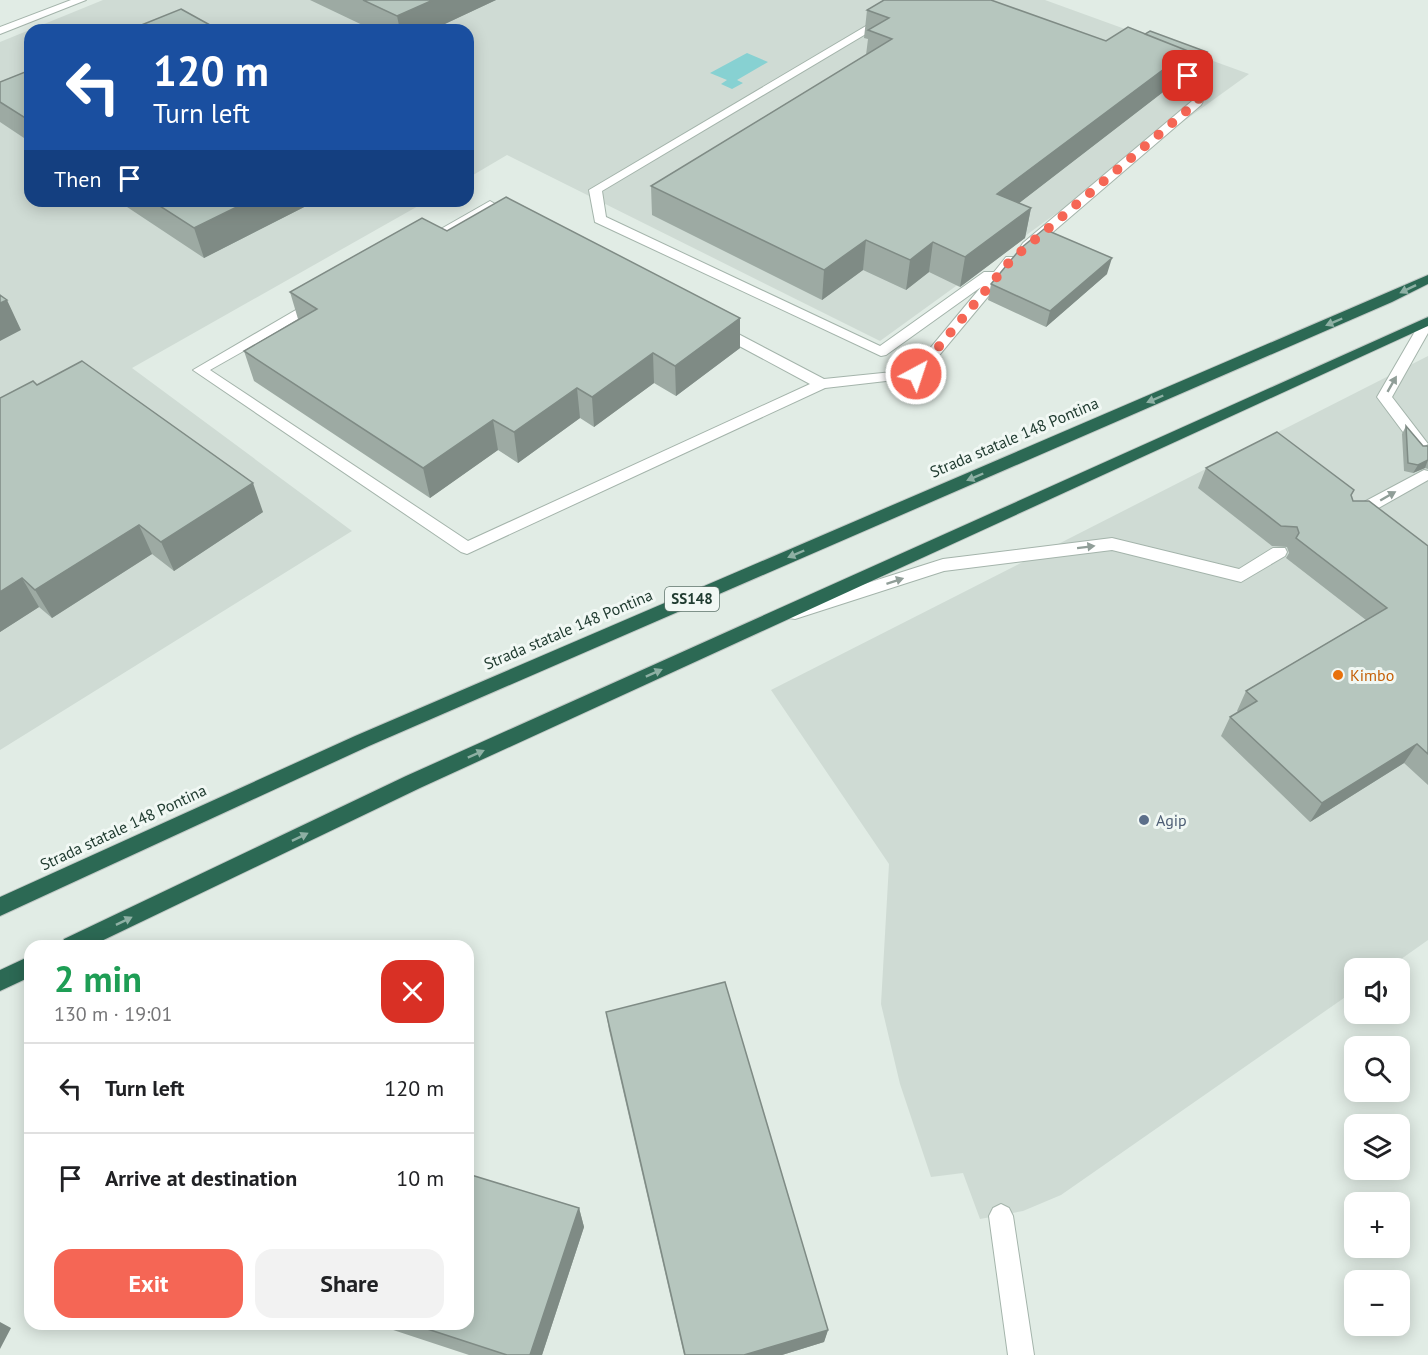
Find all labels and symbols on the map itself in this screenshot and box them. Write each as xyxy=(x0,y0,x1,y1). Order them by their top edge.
pin xyxy=(1162,50,1213,101)
one-way arrow xyxy=(1399,285,1416,294)
one-way arrow xyxy=(1324,317,1342,327)
position arrow xyxy=(884,342,948,406)
one-way arrow xyxy=(1386,376,1397,392)
street label: Strada statale 148 Pontina xyxy=(927,392,1101,482)
one-way arrow xyxy=(1146,395,1163,404)
one-way arrow xyxy=(967,472,984,481)
one-way arrow xyxy=(1380,491,1397,501)
one-way arrow xyxy=(1077,542,1096,552)
one-way arrow xyxy=(788,549,805,558)
one-way arrow xyxy=(886,575,904,585)
street label: Strada statale 148 Pontina xyxy=(481,584,655,674)
road number: SS148 xyxy=(665,587,719,611)
place label: Kimbo xyxy=(1350,665,1394,685)
one-way arrow xyxy=(645,668,662,677)
marker: Kimbo xyxy=(1331,668,1345,682)
one-way arrow xyxy=(468,749,485,758)
street label: Strada statale 148 Pontina xyxy=(37,780,209,874)
place label: Agip xyxy=(1156,810,1187,830)
marker: Agip xyxy=(1137,813,1151,827)
one-way arrow xyxy=(291,832,308,841)
one-way arrow xyxy=(116,917,133,926)

